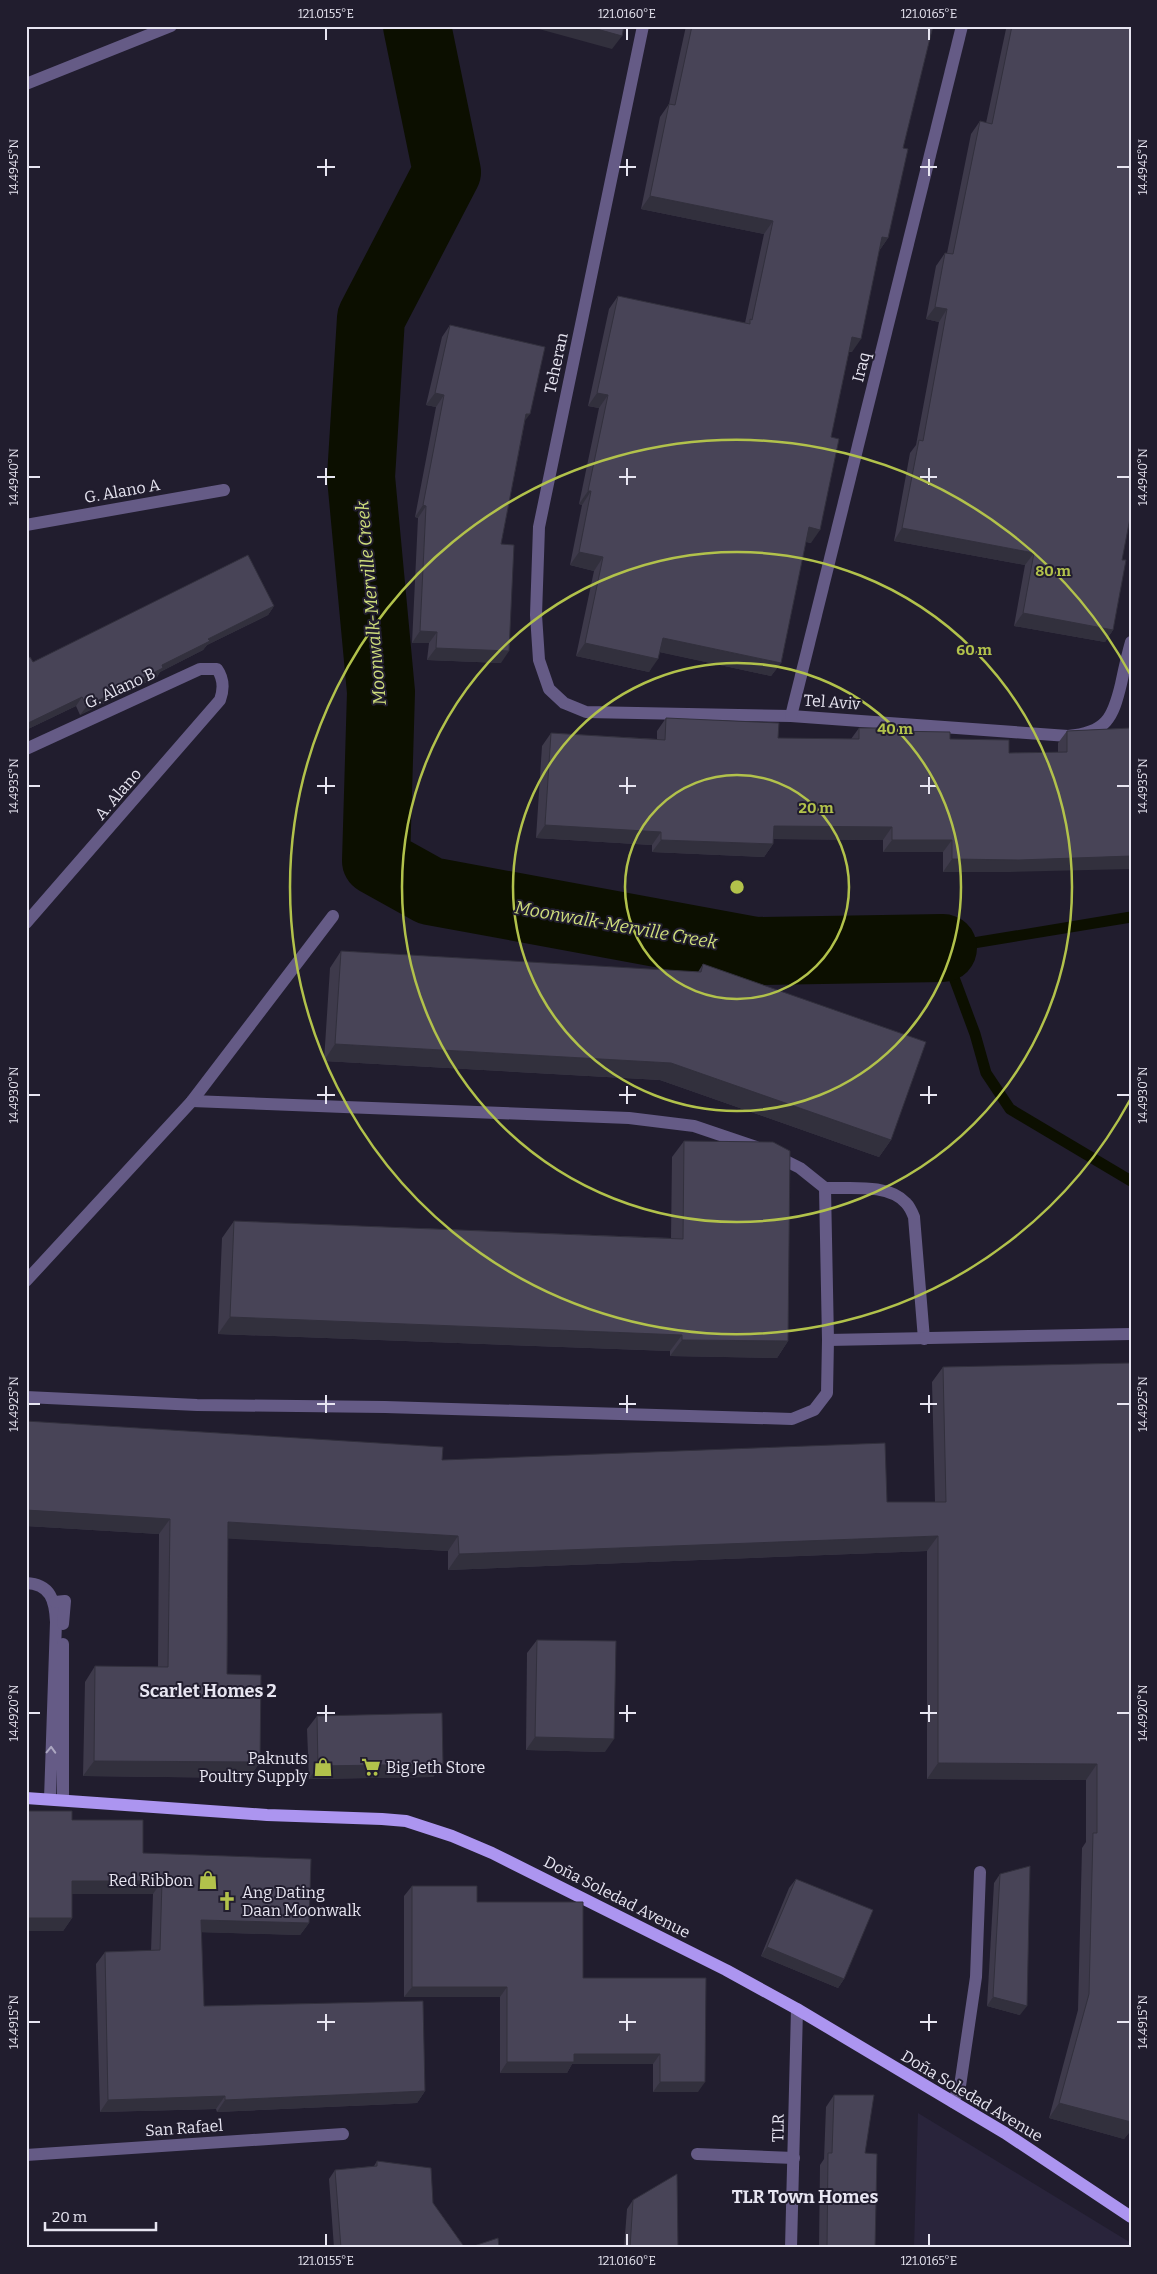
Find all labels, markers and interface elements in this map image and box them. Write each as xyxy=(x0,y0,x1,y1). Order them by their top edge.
text: 121.0155°E xyxy=(298,7,354,21)
text: 121.0160°E xyxy=(598,7,656,21)
text: 121.0165°E xyxy=(901,7,957,21)
text: 14.4945°N xyxy=(7,138,21,195)
text: 14.4945°N xyxy=(1136,138,1150,195)
street label: Teheran xyxy=(540,331,572,395)
street label: Iraq xyxy=(848,349,874,384)
text: 14.4940°N xyxy=(7,448,21,506)
text: 14.4940°N xyxy=(1136,448,1150,506)
street label: G. Alano A xyxy=(83,475,162,507)
water label: Moonwalk-Merville Creek xyxy=(351,500,391,706)
text: 80 m xyxy=(1035,562,1071,580)
text: 60 m xyxy=(956,641,992,659)
street label: G. Alano B xyxy=(82,663,158,713)
street label: Tel Aviv xyxy=(803,691,862,714)
text: 40 m xyxy=(877,720,914,738)
text: 14.4935°N xyxy=(7,758,21,814)
text: 14.4935°N xyxy=(1136,758,1150,814)
street label: A. Alano xyxy=(91,764,145,824)
text: 20 m xyxy=(799,799,834,817)
centre of rings xyxy=(728,878,746,896)
water label: Moonwalk-Merville Creek xyxy=(513,896,719,954)
text: 14.4930°N xyxy=(7,1066,21,1124)
text: 14.4930°N xyxy=(1136,1066,1150,1124)
text: 14.4925°N xyxy=(7,1376,21,1432)
text: 14.4925°N xyxy=(1136,1376,1150,1432)
district label: Scarlet Homes 2 xyxy=(139,1680,277,1702)
text: 14.4920°N xyxy=(7,1684,21,1741)
text: 14.4920°N xyxy=(1136,1684,1150,1741)
one-way arrow xyxy=(46,1746,57,1754)
place label: Paknuts Poultry Supply xyxy=(199,1749,309,1786)
shop icon: Paknuts Poultry Supply xyxy=(312,1756,334,1778)
supermarket icon: Big Jeth Store xyxy=(360,1756,382,1778)
place label: Big Jeth Store xyxy=(386,1758,485,1777)
street label: Doña Soledad Avenue xyxy=(541,1852,693,1942)
shop icon: Red Ribbon xyxy=(197,1869,219,1891)
place label: Red Ribbon xyxy=(108,1871,193,1890)
place label: Ang Dating Daan Moonwalk xyxy=(242,1883,361,1920)
church icon: Ang Dating Daan Moonwalk xyxy=(216,1890,238,1912)
text: 14.4915°N xyxy=(7,1995,21,2049)
text: 14.4915°N xyxy=(1136,1995,1150,2049)
street label: Doña Soledad Avenue xyxy=(898,2046,1046,2146)
street label: TLR xyxy=(768,2113,788,2142)
street label: San Rafael xyxy=(144,2116,224,2140)
district label: TLR Town Homes xyxy=(732,2186,878,2208)
scale bar xyxy=(45,2199,156,2231)
text: 20 m xyxy=(52,2208,88,2226)
text: 121.0155°E xyxy=(298,2254,354,2268)
text: 121.0160°E xyxy=(598,2254,656,2268)
text: 121.0165°E xyxy=(901,2254,957,2268)

